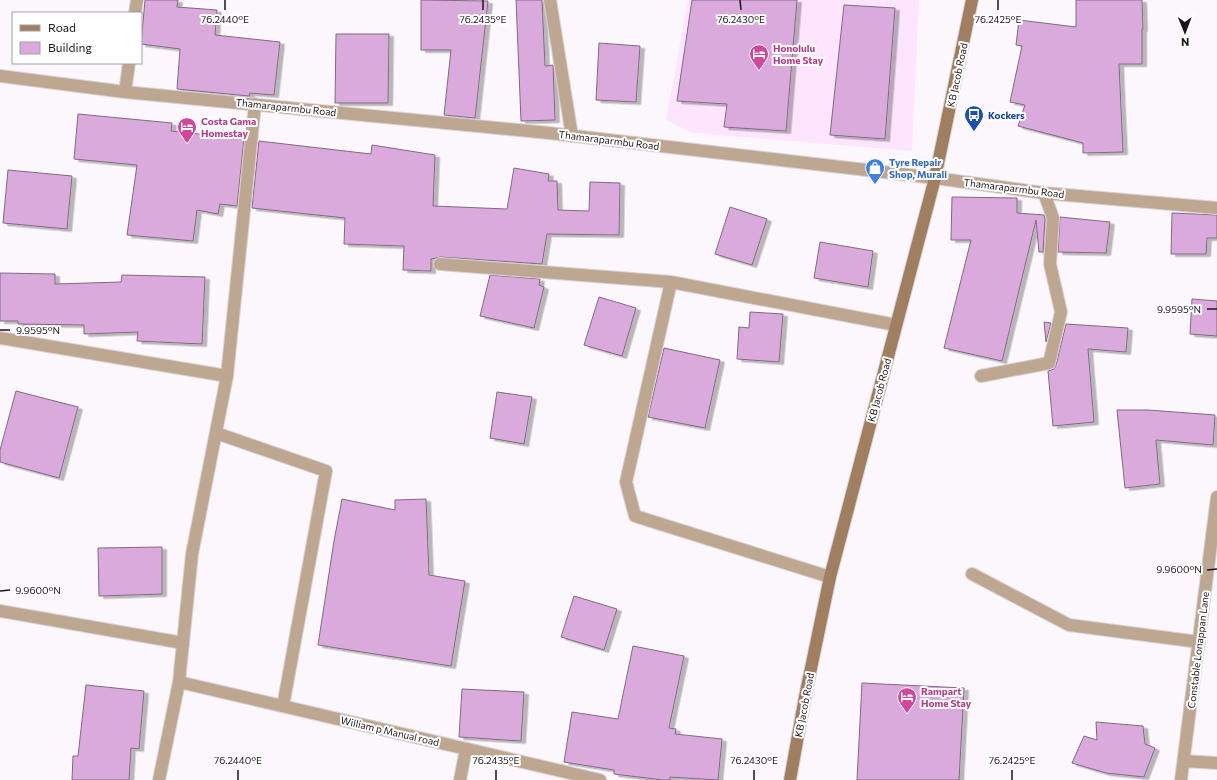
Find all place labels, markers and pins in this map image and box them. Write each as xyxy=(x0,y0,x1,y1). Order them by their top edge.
place label: Honolulu Home Stay xyxy=(773,42,824,66)
hotel icon: Honolulu Home Stay xyxy=(748,43,770,71)
bus stop icon: Kockers xyxy=(963,104,985,132)
place label: Kockers xyxy=(988,109,1025,121)
place label: Costa Gama Homestay xyxy=(201,115,256,139)
hotel icon: Costa Gama Homestay xyxy=(176,116,198,144)
place label: Tyre Repair Shop, Murali xyxy=(889,156,947,180)
shop icon: Tyre Repair Shop, Murali xyxy=(864,157,886,185)
place label: Rampart Home Stay xyxy=(921,685,972,709)
hotel icon: Rampart Home Stay xyxy=(896,686,918,714)

